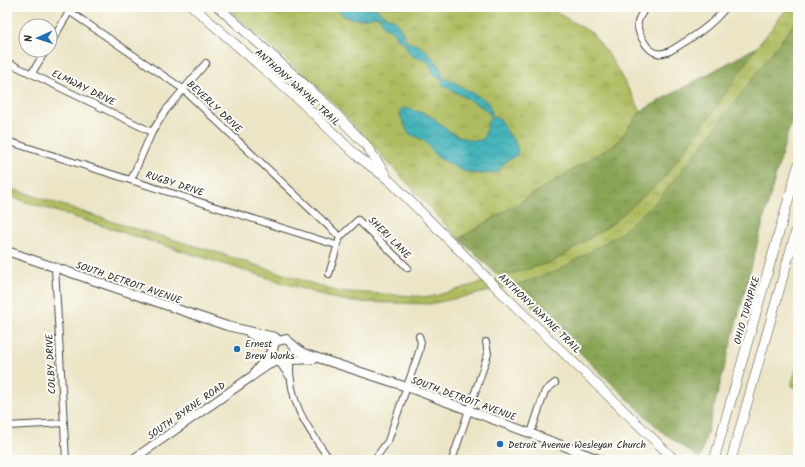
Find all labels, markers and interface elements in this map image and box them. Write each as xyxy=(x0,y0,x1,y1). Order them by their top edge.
north arrow xyxy=(18,18,58,58)
text: N xyxy=(20,34,38,42)
street label: ANTHONY WAYNE TRAIL xyxy=(251,45,343,130)
street label: ELMWAY DRIVE xyxy=(49,65,119,111)
street label: BEVERLY DRIVE xyxy=(183,77,247,138)
street label: RUGBY DRIVE xyxy=(143,167,207,201)
street label: SHERI LANE xyxy=(364,213,415,264)
street label: SOUTH DETROIT AVENUE xyxy=(73,257,185,309)
street label: ANTHONY WAYNE TRAIL xyxy=(494,270,584,358)
street label: OHIO TURNPIKE xyxy=(730,273,765,346)
street label: COLBY DRIVE xyxy=(41,332,61,394)
place label: Ernest Brew Works xyxy=(245,336,295,364)
marker: Ernest Brew Works xyxy=(232,344,242,354)
street label: SOUTH DETROIT AVENUE xyxy=(409,372,520,426)
street label: SOUTH BYRNE ROAD xyxy=(144,377,230,444)
place label: Detroit Avenue Wesleyan Church xyxy=(508,437,646,453)
marker: Detroit Avenue Wesleyan Church xyxy=(495,439,505,449)

